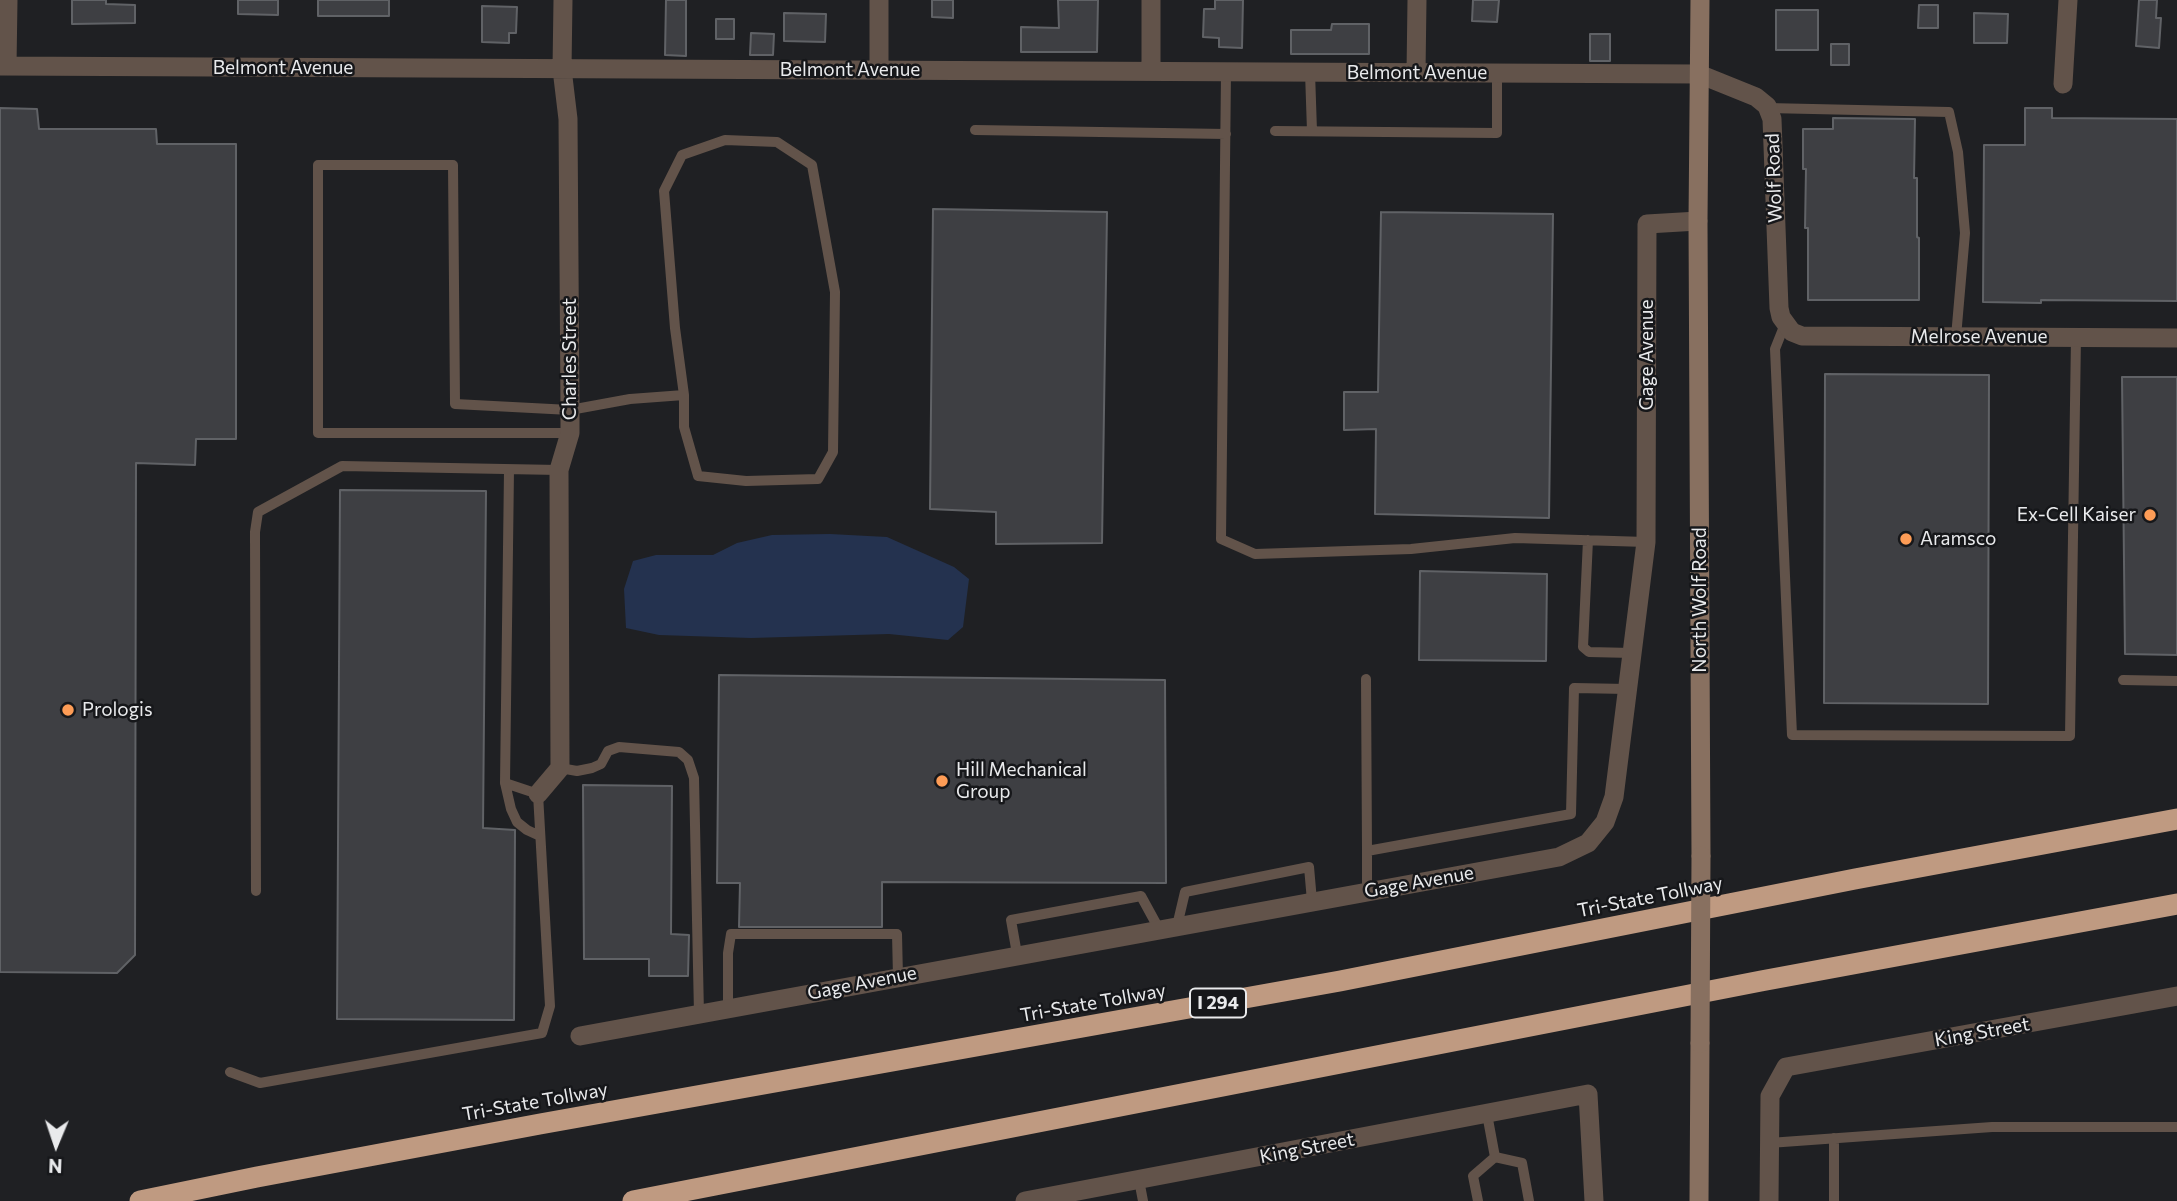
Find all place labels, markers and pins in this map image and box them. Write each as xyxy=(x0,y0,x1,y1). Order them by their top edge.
place label: Ex-Cell Kaiser xyxy=(2017,504,2136,526)
marker: Ex-Cell Kaiser xyxy=(2142,507,2158,523)
place label: Aramsco xyxy=(1920,528,1996,550)
marker: Aramsco xyxy=(1898,531,1914,547)
place label: Prologis xyxy=(82,699,153,721)
marker: Prologis xyxy=(60,702,76,718)
place label: Hill Mechanical Group xyxy=(956,759,1087,803)
marker: Hill Mechanical Group xyxy=(934,773,950,789)

